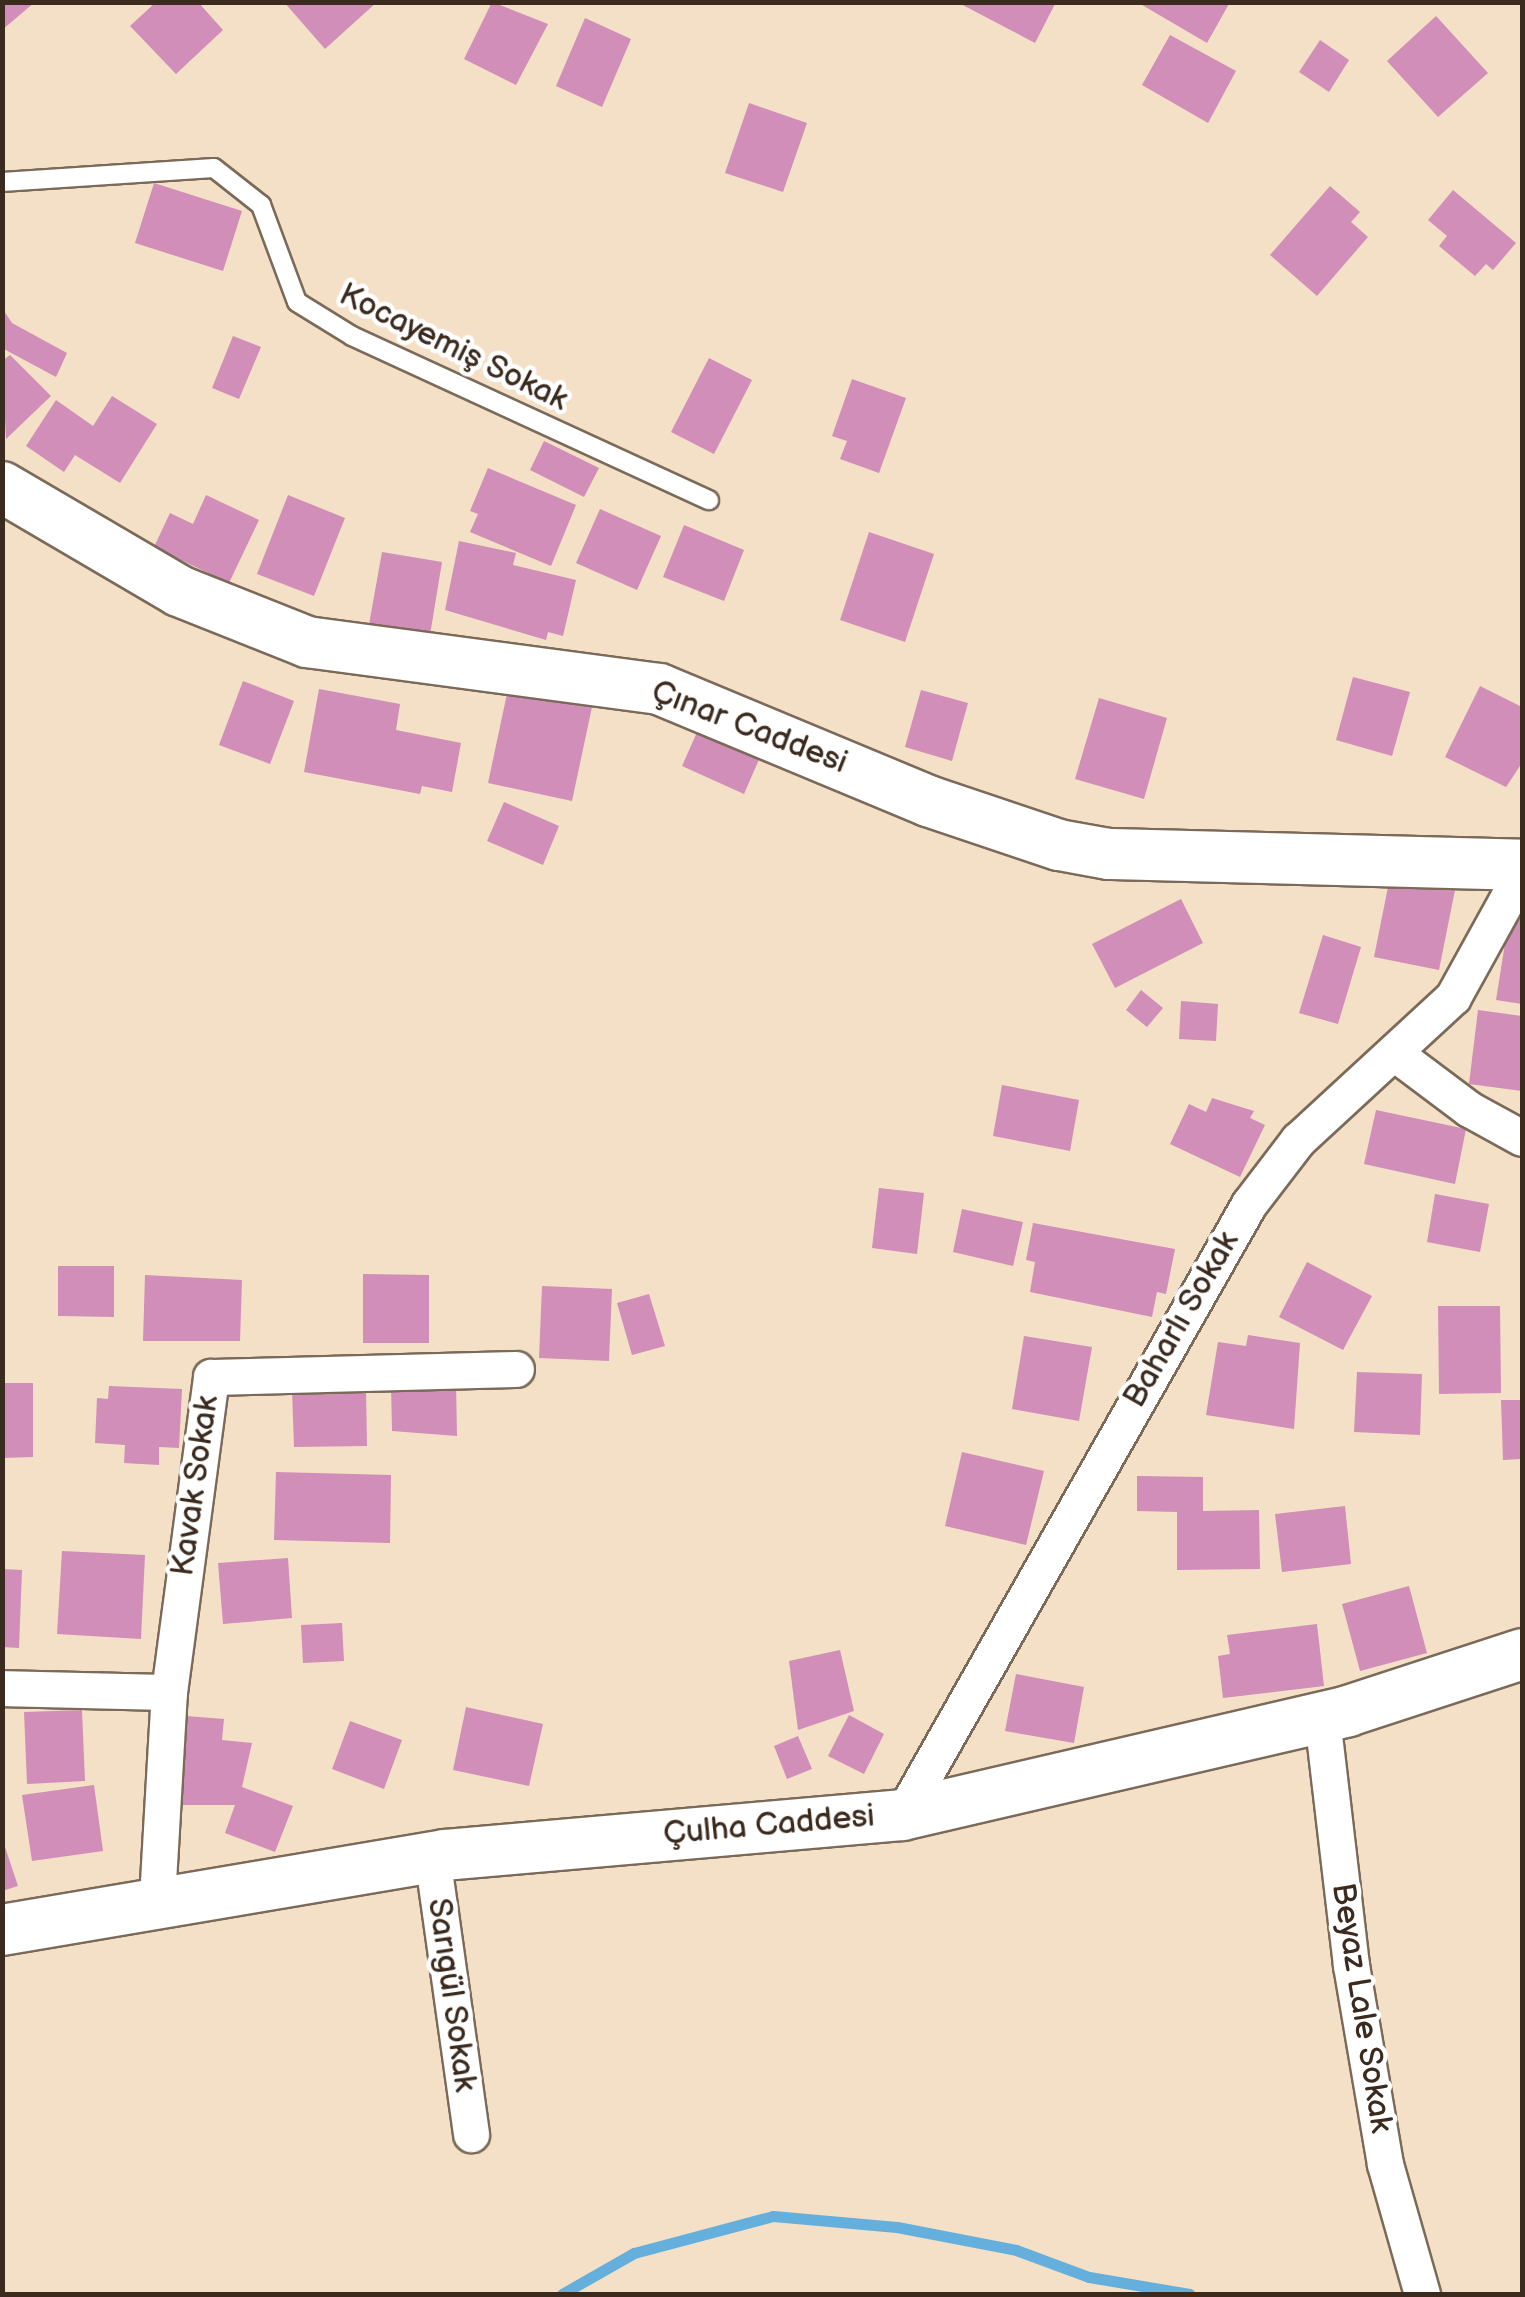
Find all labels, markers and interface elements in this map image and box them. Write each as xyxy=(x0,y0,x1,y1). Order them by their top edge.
street label: Kocayemiş Sokak xyxy=(332,276,574,420)
street label: Çınar Caddesi xyxy=(646,673,852,783)
street label: Baharlı Sokak xyxy=(1116,1225,1248,1415)
street label: Kavak Sokak xyxy=(164,1393,228,1579)
street label: Çulha Caddesi xyxy=(662,1798,876,1854)
street label: Beyaz Lale Sokak xyxy=(1322,1880,1400,2136)
street label: Sarıgül Sokak xyxy=(418,1896,484,2094)

